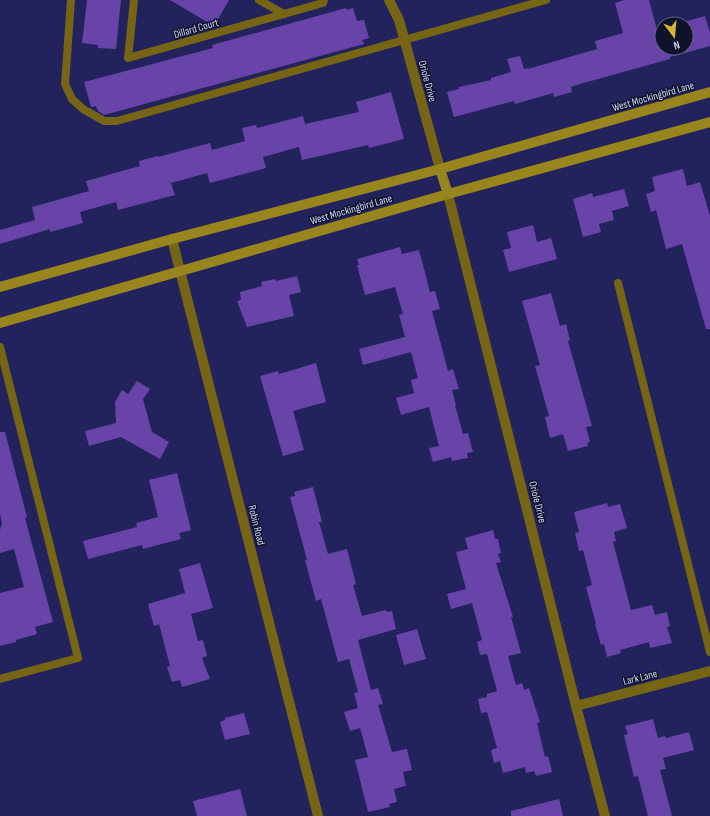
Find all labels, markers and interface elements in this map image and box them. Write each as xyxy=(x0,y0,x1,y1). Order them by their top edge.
street label: Dillard Court xyxy=(172,16,221,41)
north arrow xyxy=(654,16,694,56)
text: N xyxy=(672,38,681,52)
street label: Oriole Drive xyxy=(416,59,439,103)
street label: West Mockingbird Lane xyxy=(611,79,696,114)
street label: West Mockingbird Lane xyxy=(309,192,394,227)
street label: Oriole Drive xyxy=(526,480,549,524)
street label: Robin Road xyxy=(245,504,268,547)
street label: Lark Lane xyxy=(622,667,659,688)

